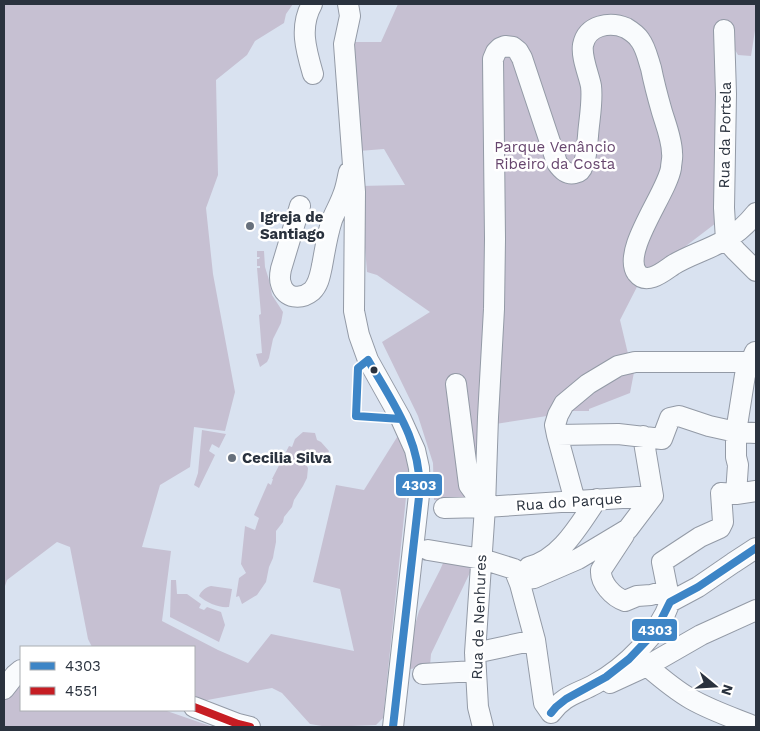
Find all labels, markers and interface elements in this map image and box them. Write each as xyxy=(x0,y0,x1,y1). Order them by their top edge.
street label: Rua da Portela xyxy=(715,81,735,189)
park label: Parque Venâncio Ribeiro da Costa xyxy=(494,138,616,173)
place label: Igreja de Santiago xyxy=(260,208,325,243)
marker: Igreja de Santiago xyxy=(244,220,256,232)
unlabelled marker xyxy=(369,365,379,375)
place label: Cecilia Silva xyxy=(242,449,332,467)
marker: Cecilia Silva xyxy=(226,452,238,464)
line badge: 4303 xyxy=(395,473,443,497)
text: 4303 xyxy=(402,477,436,493)
street label: Rua do Parque xyxy=(515,489,623,515)
street label: Rua de Nenhures xyxy=(468,554,490,680)
line badge: 4303 xyxy=(631,618,678,642)
text: 4303 xyxy=(638,622,672,638)
legend xyxy=(20,646,195,711)
text: 4303 xyxy=(65,657,101,675)
north arrow xyxy=(690,661,740,711)
text: 4551 xyxy=(65,682,97,700)
text: N xyxy=(718,683,737,697)

